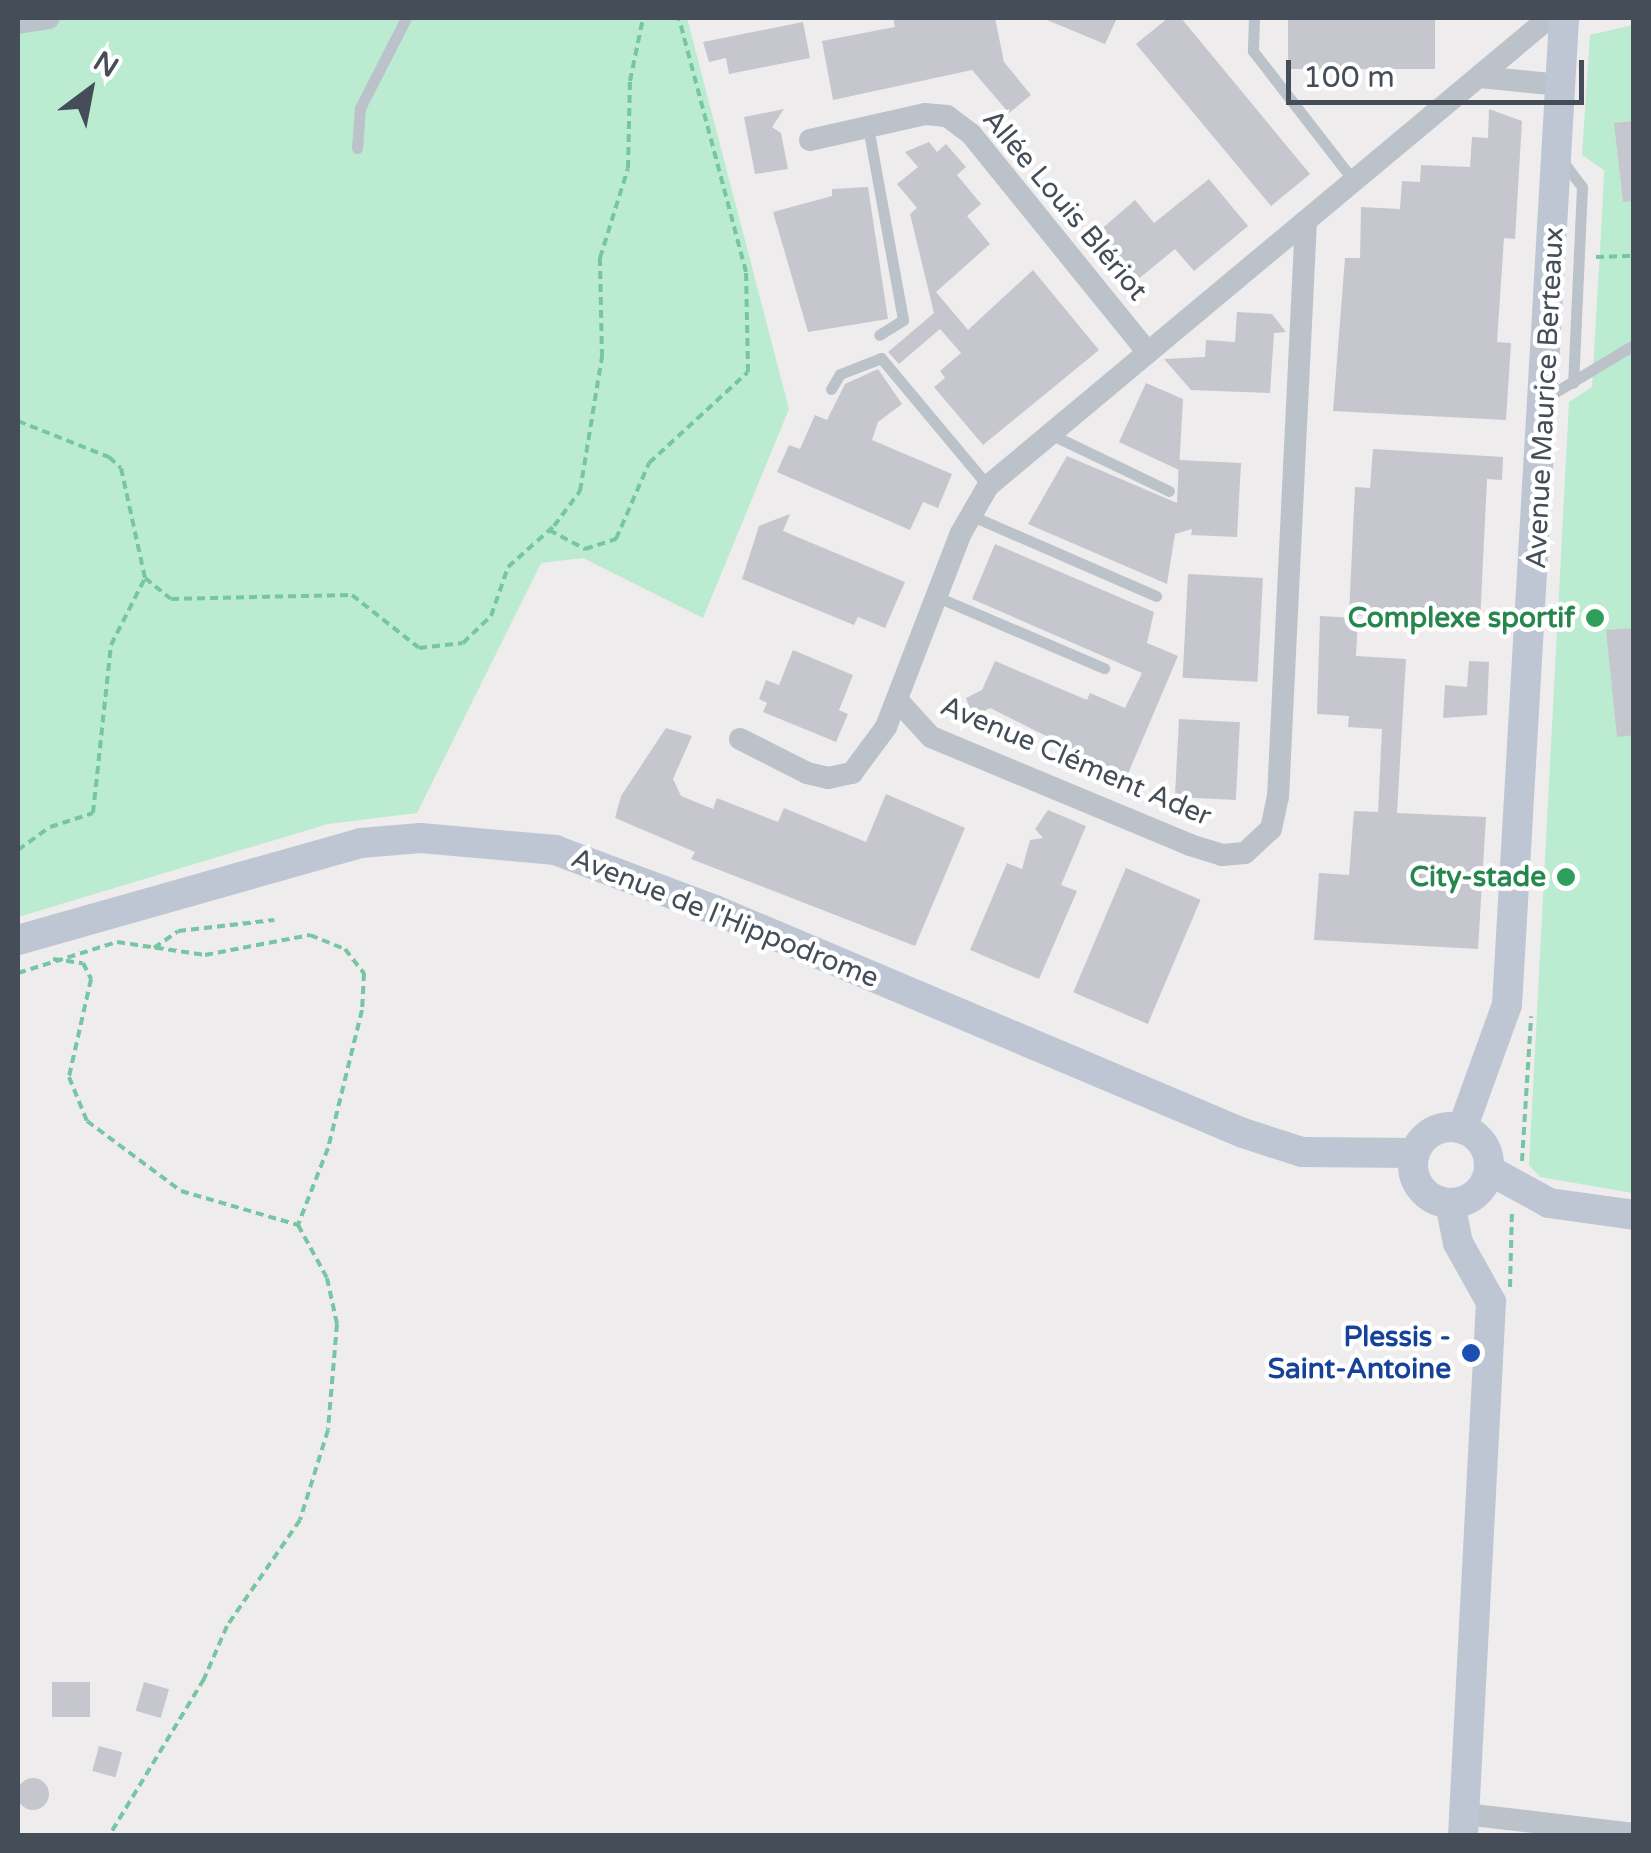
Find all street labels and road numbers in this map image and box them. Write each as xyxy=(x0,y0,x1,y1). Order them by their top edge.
street label: Allée Louis Blériot xyxy=(975,103,1155,307)
street label: Avenue Maurice Berteaux xyxy=(1519,226,1571,570)
street label: Avenue Clément Ader xyxy=(936,689,1216,833)
street label: Avenue de l'Hippodrome xyxy=(567,841,883,995)

